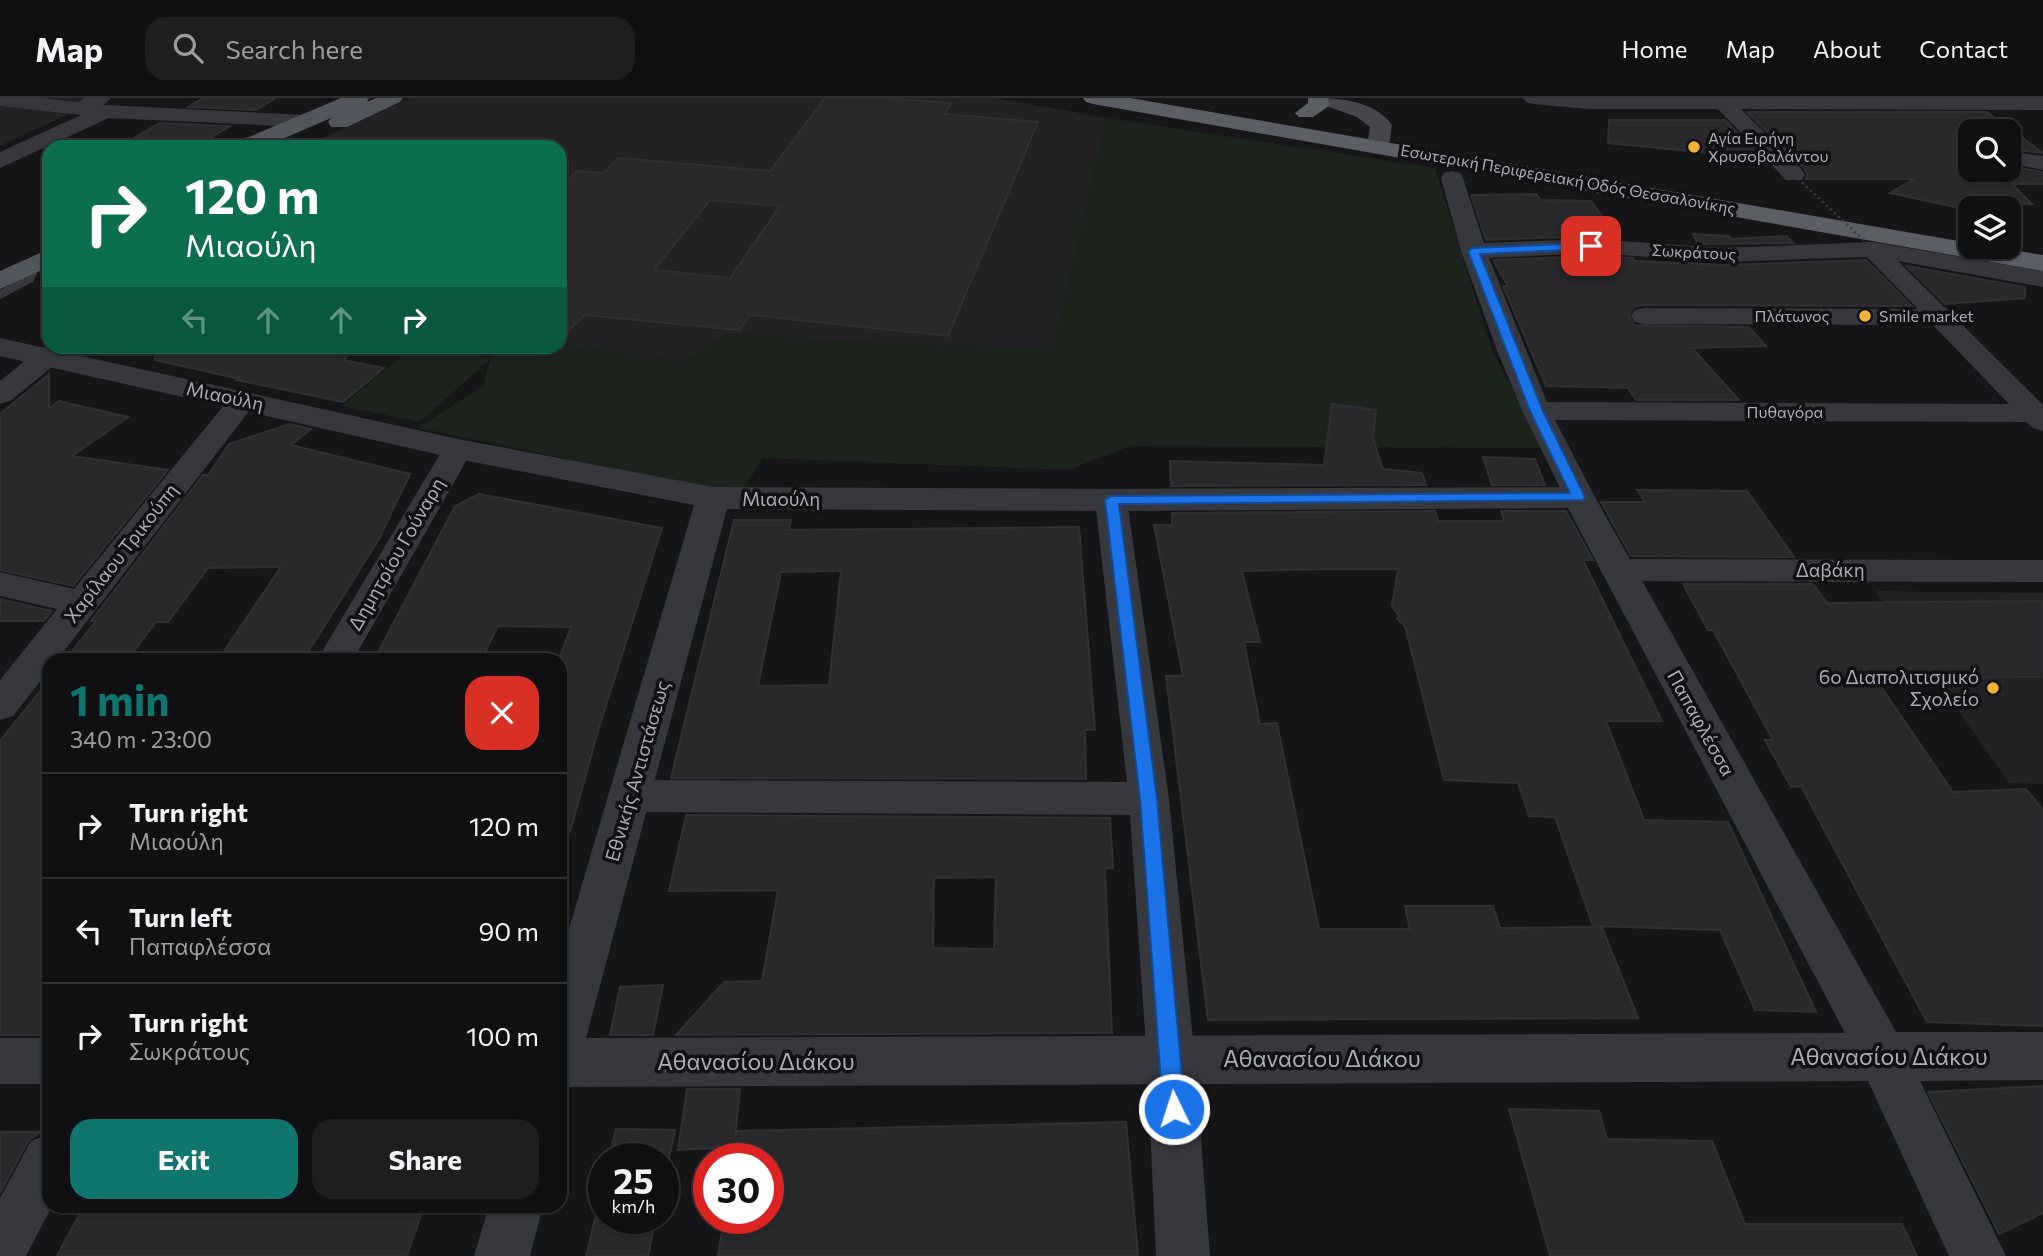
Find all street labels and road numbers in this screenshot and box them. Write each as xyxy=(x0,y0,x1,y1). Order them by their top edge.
street label: Εσωτερική Περιφερειακή Οδός Θεσσαλονίκης xyxy=(1399,140,1737,217)
street label: Σωκράτους xyxy=(1651,240,1737,263)
street label: Πλάτωνος xyxy=(1754,306,1830,325)
street label: Μιαούλη xyxy=(184,376,266,415)
street label: Πυθαγόρα xyxy=(1747,402,1823,421)
street label: Δημητρίου Γούναρη xyxy=(342,473,449,634)
street label: Χαρίλαου Τρικούπη xyxy=(59,479,182,627)
street label: Μιαούλη xyxy=(742,487,820,510)
street label: Δαβάκη xyxy=(1795,558,1865,581)
street label: Παπαφλέσσα xyxy=(1663,666,1740,780)
street label: Εθνικής Αντιστάσεως xyxy=(600,678,673,864)
street label: Αθανασίου Διάκου xyxy=(1790,1042,1988,1070)
street label: Αθανασίου Διάκου xyxy=(1223,1044,1421,1072)
street label: Αθανασίου Διάκου xyxy=(657,1047,855,1075)

